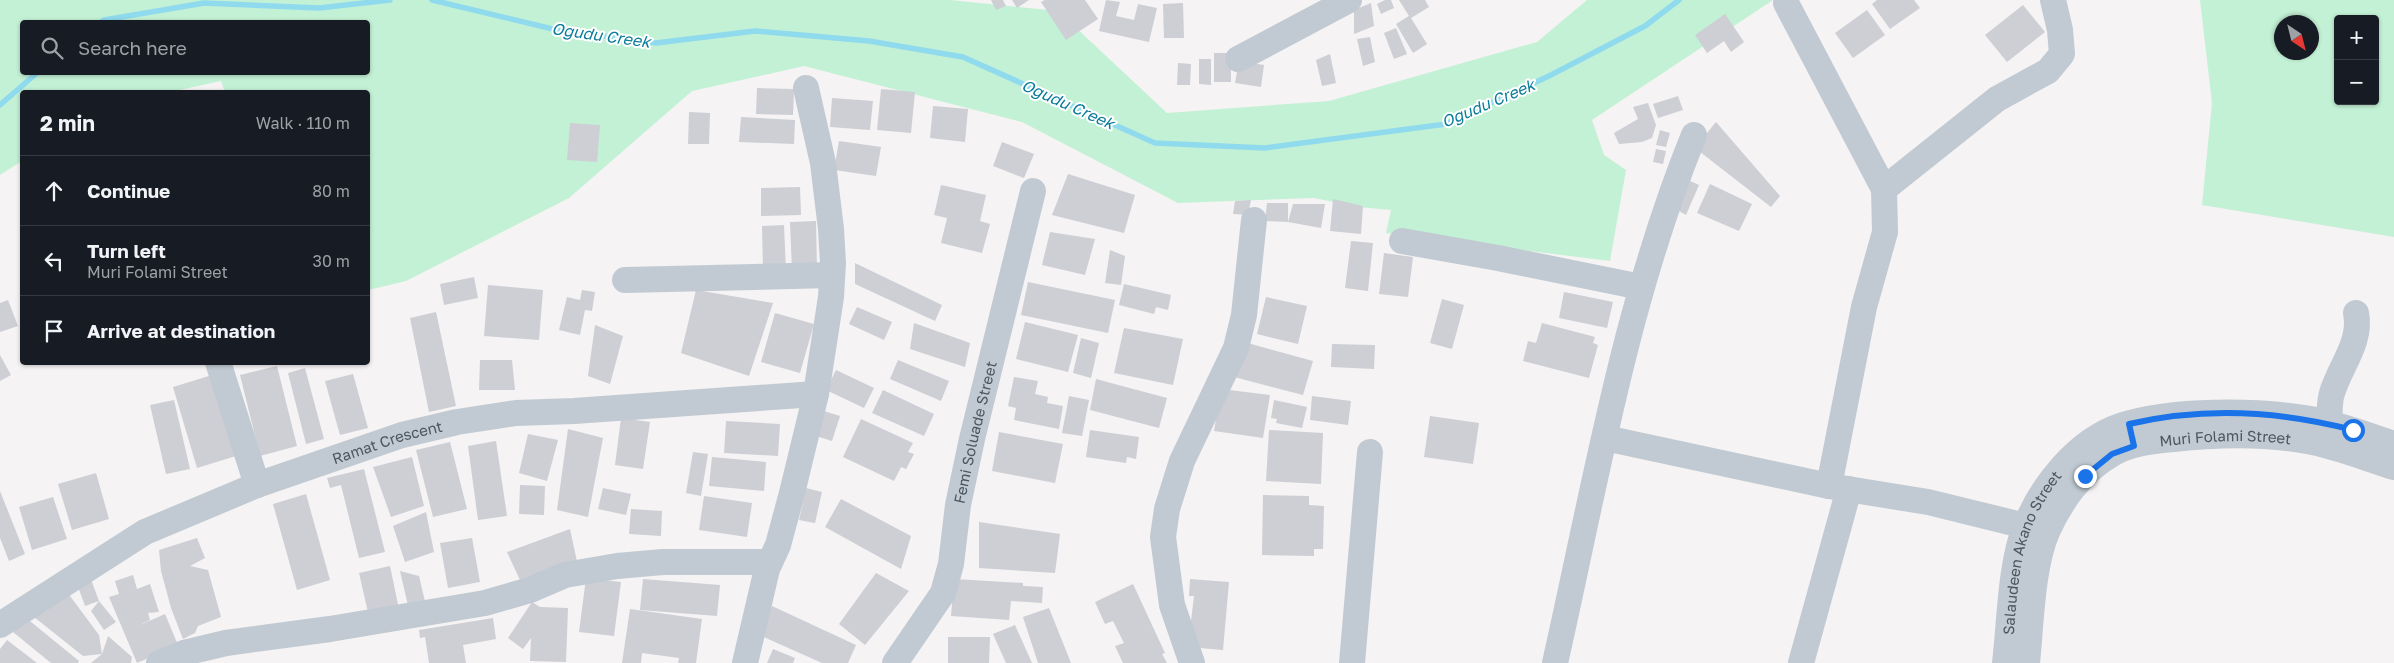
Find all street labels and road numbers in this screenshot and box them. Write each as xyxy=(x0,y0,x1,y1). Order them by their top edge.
street label: Femi Soluade Street xyxy=(950,359,1000,505)
street label: Ramat Crescent xyxy=(330,417,444,467)
street label: Muri Folami Street xyxy=(2159,426,2292,449)
street label: Salaudeen Akano Street xyxy=(1999,467,2065,636)

